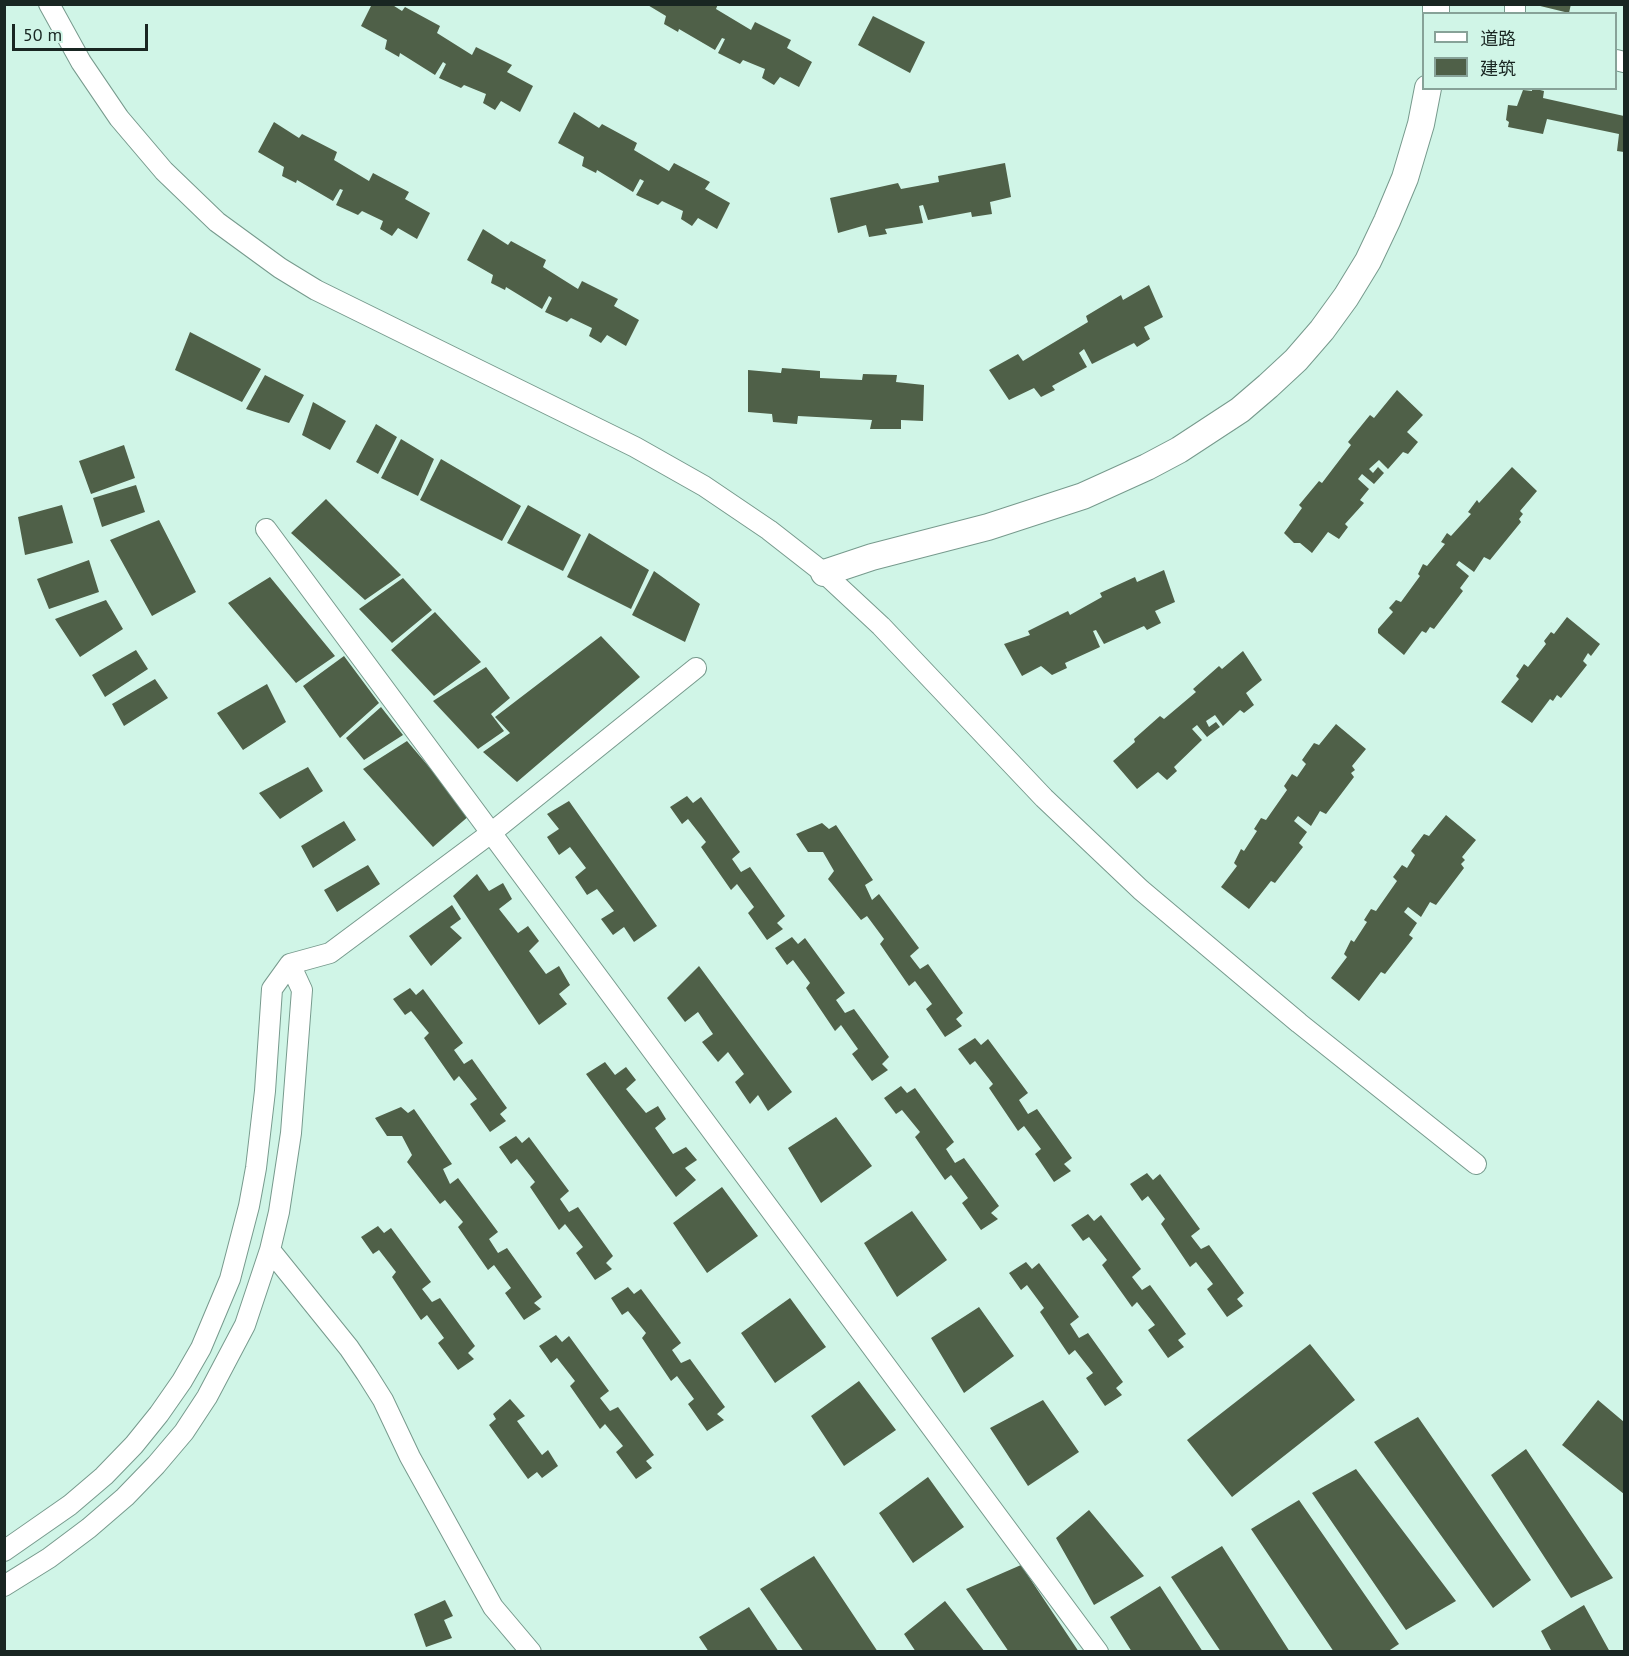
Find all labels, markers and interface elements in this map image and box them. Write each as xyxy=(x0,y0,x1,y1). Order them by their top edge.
scale bar xyxy=(15,12,152,50)
legend xyxy=(1422,12,1617,90)
text: 50 m xyxy=(23,23,62,46)
text: 道路 xyxy=(1480,27,1516,50)
text: 建筑 xyxy=(1480,57,1516,80)

